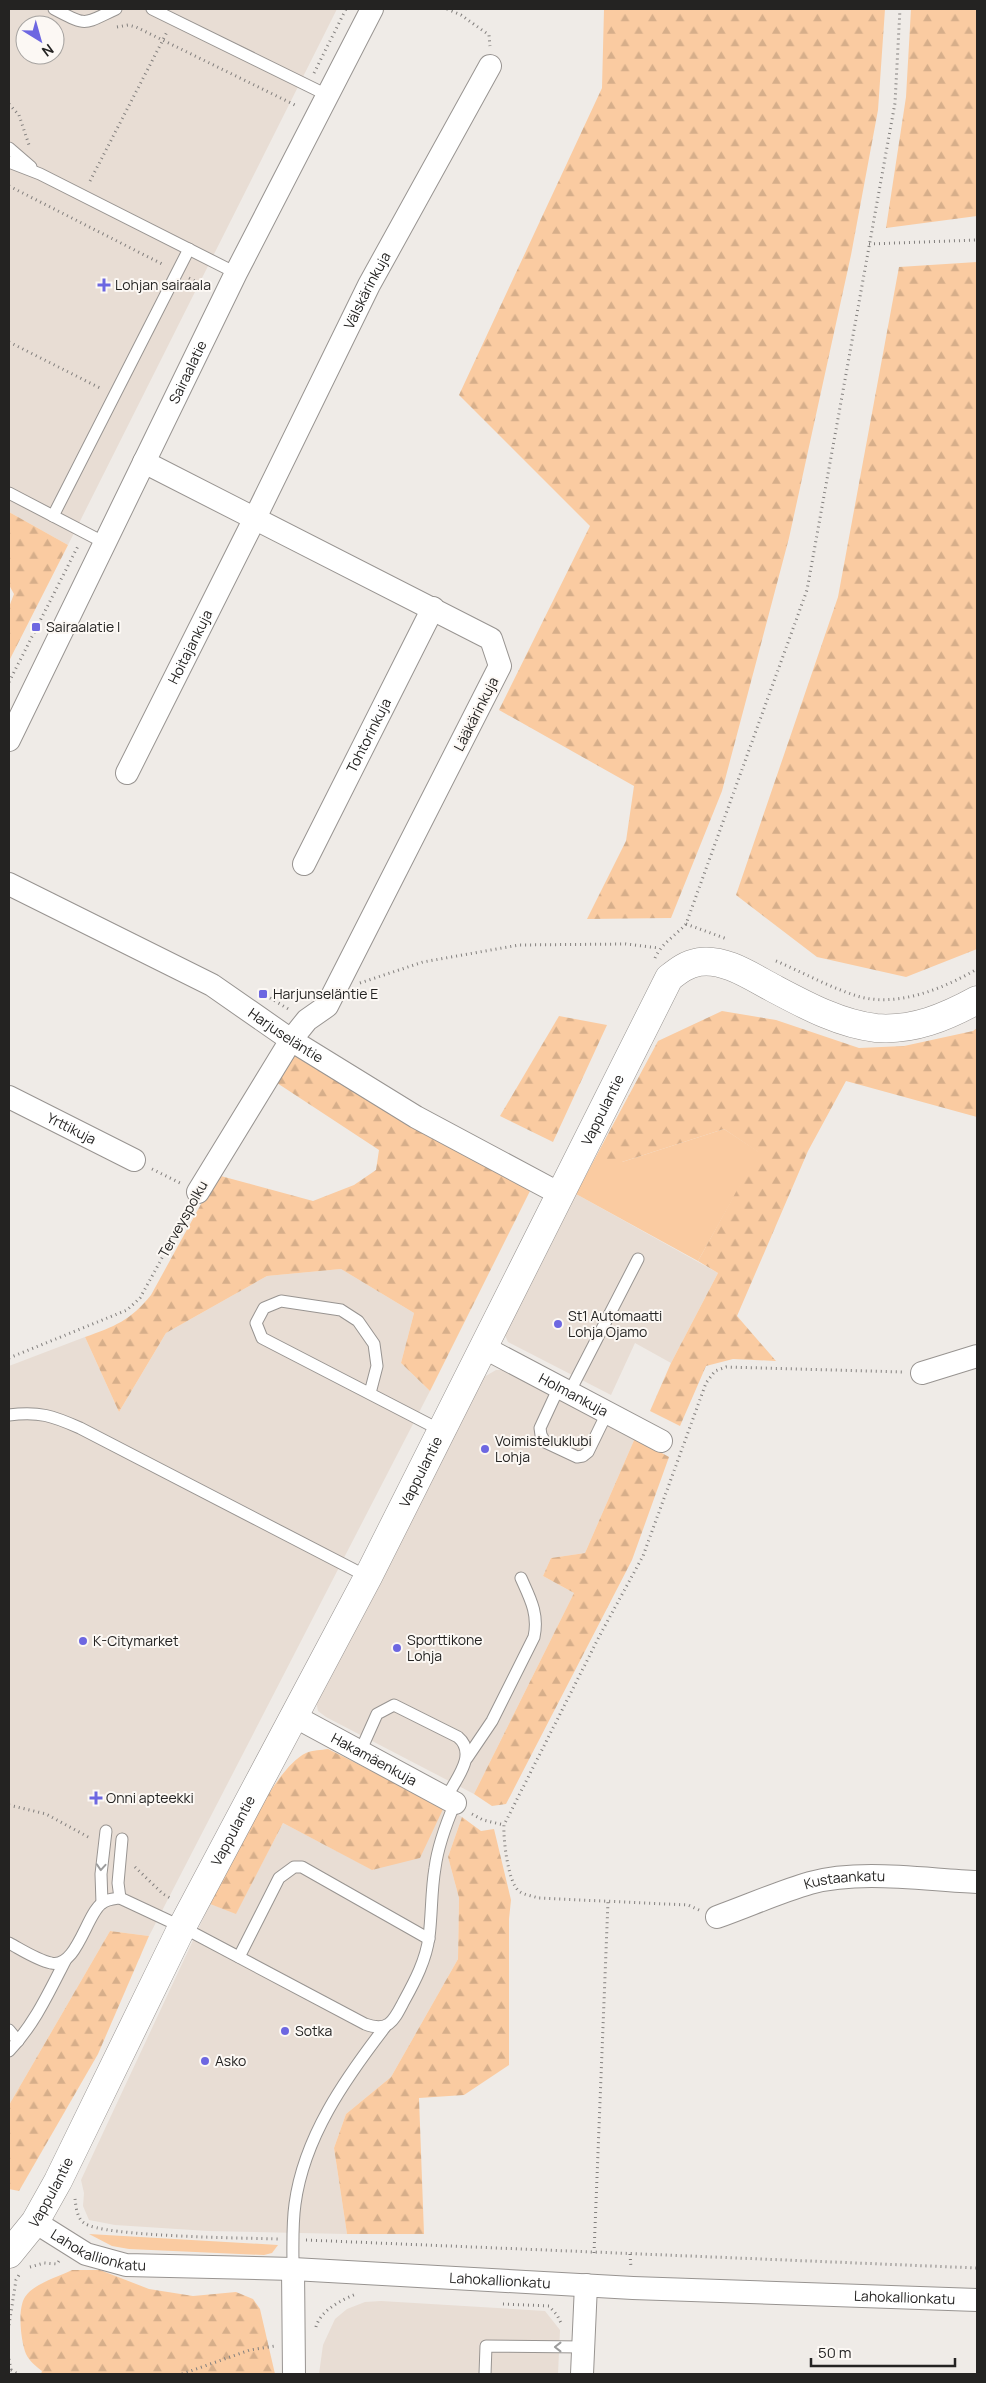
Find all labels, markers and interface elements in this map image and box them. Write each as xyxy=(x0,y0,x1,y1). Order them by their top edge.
north arrow xyxy=(15,15,65,65)
text: N xyxy=(38,40,58,61)
street label: Välskärinkuja xyxy=(339,248,394,332)
place label: Lohjan sairaala xyxy=(115,275,211,294)
marker: Lohjan sairaala xyxy=(97,278,111,292)
street label: Sairaalatie xyxy=(164,337,211,407)
street label: Hoitajankuja xyxy=(163,606,216,687)
place label: Sairaalatie I xyxy=(46,617,120,636)
marker: Sairaalatie I xyxy=(30,621,42,633)
street label: Lääkärinkuja xyxy=(449,674,502,754)
street label: Tohtorinkuja xyxy=(342,695,395,775)
place label: Harjunseläntie E xyxy=(273,984,378,1003)
marker: Harjunseläntie E xyxy=(257,988,269,1000)
street label: Harjuseläntie xyxy=(245,1003,327,1067)
street label: Vappulantie xyxy=(576,1071,628,1148)
street label: Yrttikuja xyxy=(44,1108,99,1148)
street label: Terveyspolku xyxy=(154,1177,212,1261)
place label: St1 Automaatti Lohja Ojamo xyxy=(568,1306,662,1341)
marker: St1 Automaatti Lohja Ojamo xyxy=(552,1318,564,1330)
street label: Holmankuja xyxy=(536,1368,612,1420)
place label: Voimisteluklubi Lohja xyxy=(495,1431,592,1466)
street label: Vappulantie xyxy=(395,1433,446,1510)
marker: Voimisteluklubi Lohja xyxy=(479,1443,491,1455)
place label: Sporttikone Lohja xyxy=(407,1630,482,1665)
place label: K-Citymarket xyxy=(93,1631,179,1650)
marker: K-Citymarket xyxy=(77,1635,89,1647)
marker: Sporttikone Lohja xyxy=(391,1642,403,1654)
street label: Hakamäenkuja xyxy=(328,1728,420,1790)
place label: Onni apteekki xyxy=(106,1788,194,1807)
marker: Onni apteekki xyxy=(90,1792,102,1804)
street label: Vappulantie xyxy=(206,1792,259,1869)
one-way arrow xyxy=(96,1863,107,1871)
street label: Kustaankatu xyxy=(802,1866,885,1893)
place label: Sotka xyxy=(295,2021,332,2040)
marker: Sotka xyxy=(279,2025,291,2037)
place label: Asko xyxy=(215,2051,246,2070)
marker: Asko xyxy=(199,2055,211,2067)
street label: Vappulantie xyxy=(24,2154,77,2231)
street label: Lahokallionkatu xyxy=(47,2224,146,2274)
street label: Lahokallionkatu xyxy=(449,2268,551,2292)
street label: Lahokallionkatu xyxy=(854,2286,956,2308)
scale bar xyxy=(811,2336,955,2368)
one-way arrow xyxy=(553,2342,561,2352)
text: 50 m xyxy=(818,2342,852,2363)

